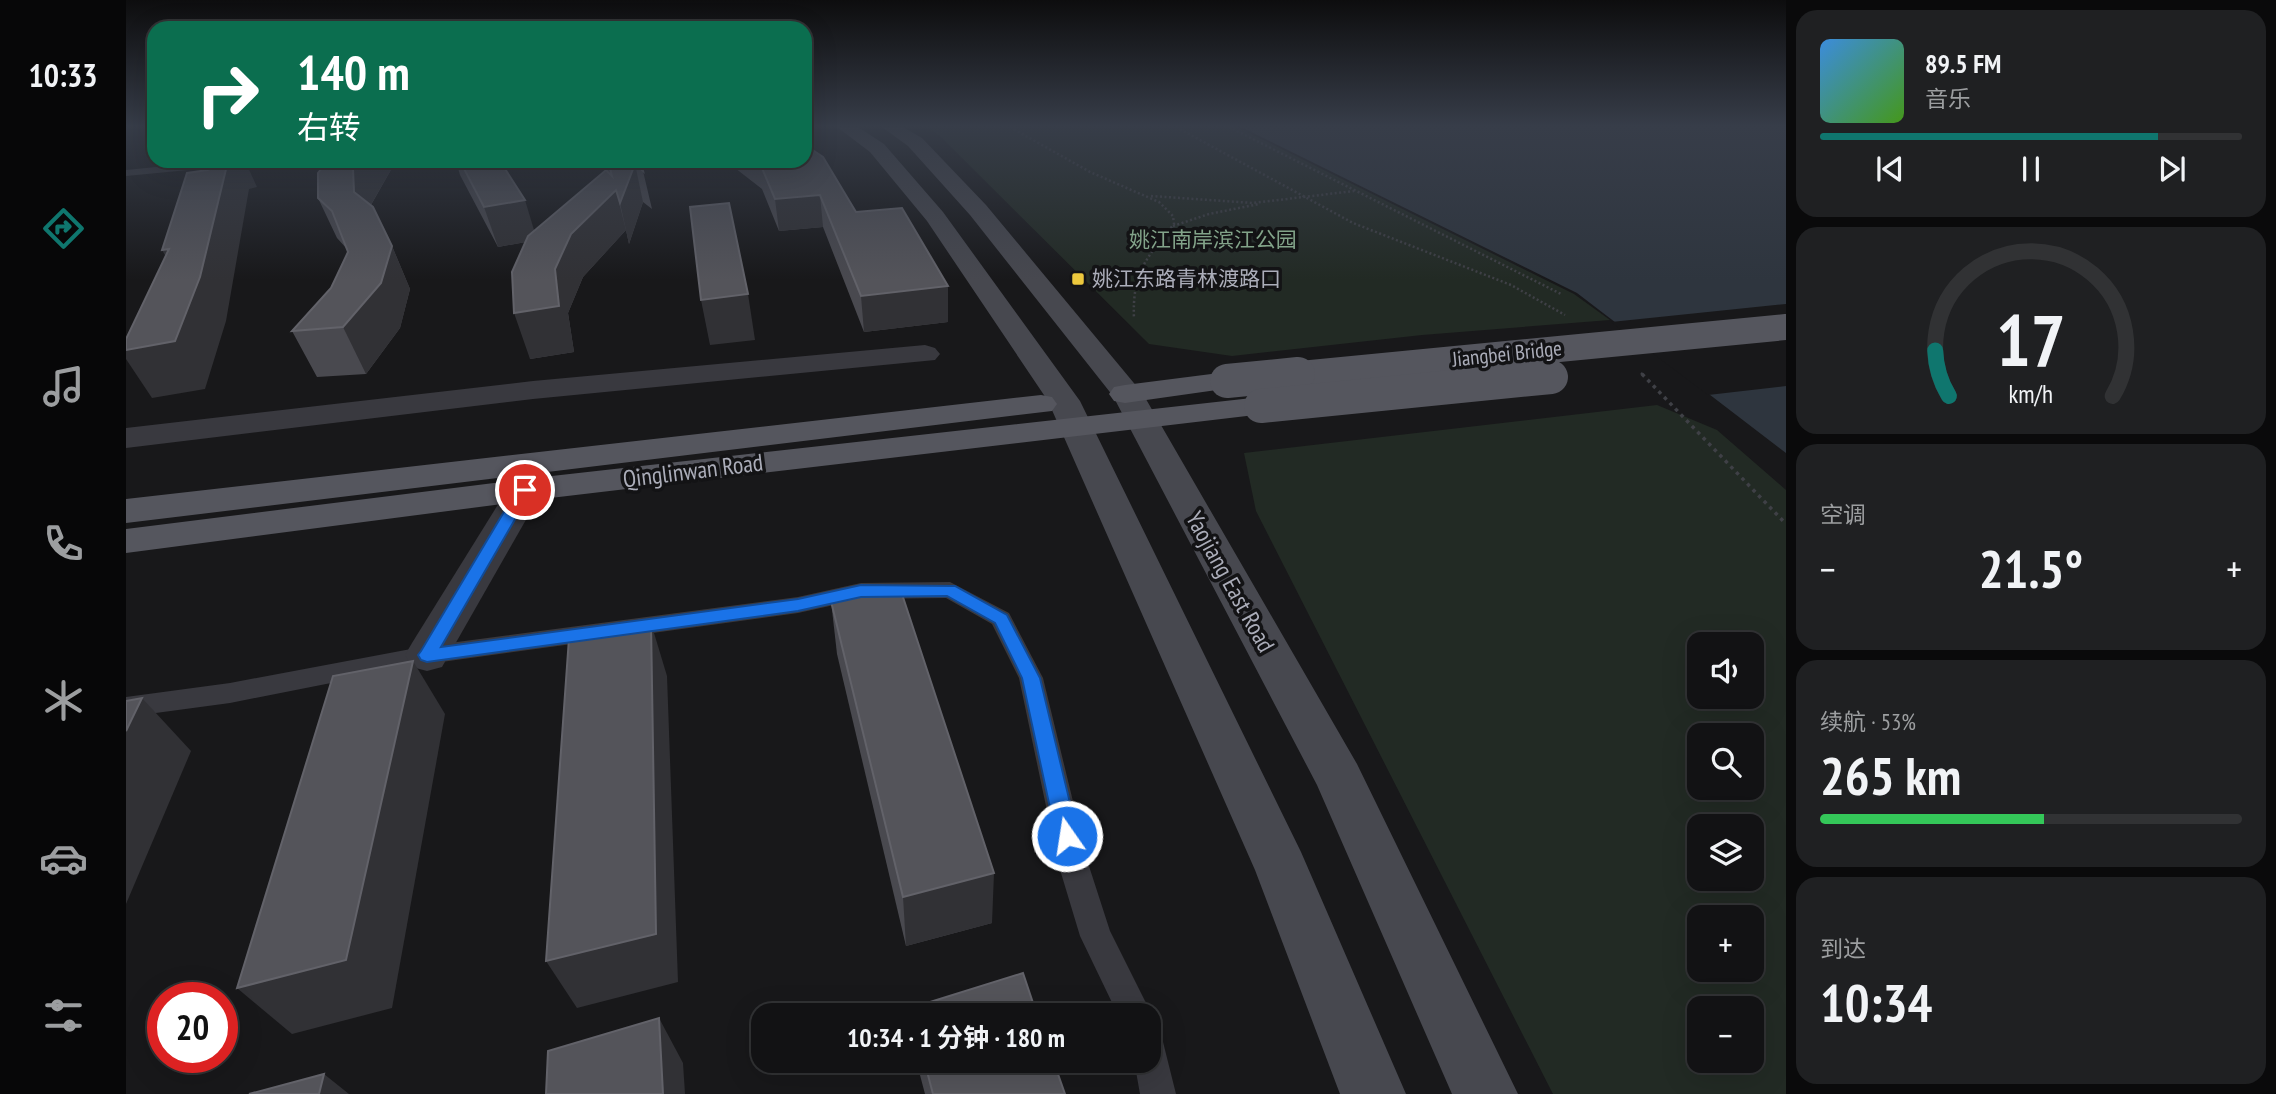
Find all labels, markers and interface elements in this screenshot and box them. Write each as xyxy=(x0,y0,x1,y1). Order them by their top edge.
text: 140 m xyxy=(297,40,410,104)
text: 89.5 FM xyxy=(1925,47,2001,80)
icon: right xyxy=(182,49,273,140)
text: 10:33 xyxy=(28,54,98,96)
text: 音乐 xyxy=(1925,84,1971,113)
text: 右转 xyxy=(297,106,361,148)
icon: previous xyxy=(1871,150,1909,188)
icon: pause xyxy=(2012,150,2050,188)
icon: next xyxy=(2153,150,2191,188)
icon: directions xyxy=(39,204,88,253)
park label: 姚江南岸滨江公园 xyxy=(1129,226,1297,253)
place label: 姚江东路青林渡路口 xyxy=(1092,265,1281,292)
marker: 姚江东路青林渡路口 xyxy=(1070,271,1086,287)
text: 17 xyxy=(1996,293,2066,387)
street label: Jiangbei Bridge xyxy=(1450,334,1563,373)
icon: music xyxy=(39,362,88,411)
text: km/h xyxy=(2009,378,2053,410)
street label: Qinglinwan Road xyxy=(621,447,765,494)
pin xyxy=(495,460,555,520)
icon: arrive xyxy=(506,471,544,509)
text: 空调 xyxy=(1820,500,1866,529)
street label: Yaojiang East Road xyxy=(1179,506,1282,658)
icon: phone xyxy=(39,519,88,568)
text: 21.5° xyxy=(1979,535,2083,602)
text: − xyxy=(1820,544,1836,593)
text: + xyxy=(2226,544,2242,593)
map controls xyxy=(1687,632,1764,1073)
button: sound xyxy=(1687,632,1764,709)
icon: climate xyxy=(39,676,88,725)
text: 续航 · 53% xyxy=(1820,707,1916,736)
button: search xyxy=(1687,723,1764,800)
text: 265 km xyxy=(1820,742,1961,809)
position arrow xyxy=(1030,799,1104,873)
button: layers xyxy=(1687,814,1764,891)
icon: car xyxy=(39,834,88,883)
button: + xyxy=(1687,905,1764,982)
text: 到达 xyxy=(1820,934,1866,963)
text: 10:34 xyxy=(1820,969,1932,1036)
speed limit sign: 20 xyxy=(147,982,238,1073)
icon: filters xyxy=(39,991,88,1040)
button: − xyxy=(1687,996,1764,1073)
text: 10:34 · 1 分钟 · 180 m xyxy=(847,1021,1065,1054)

